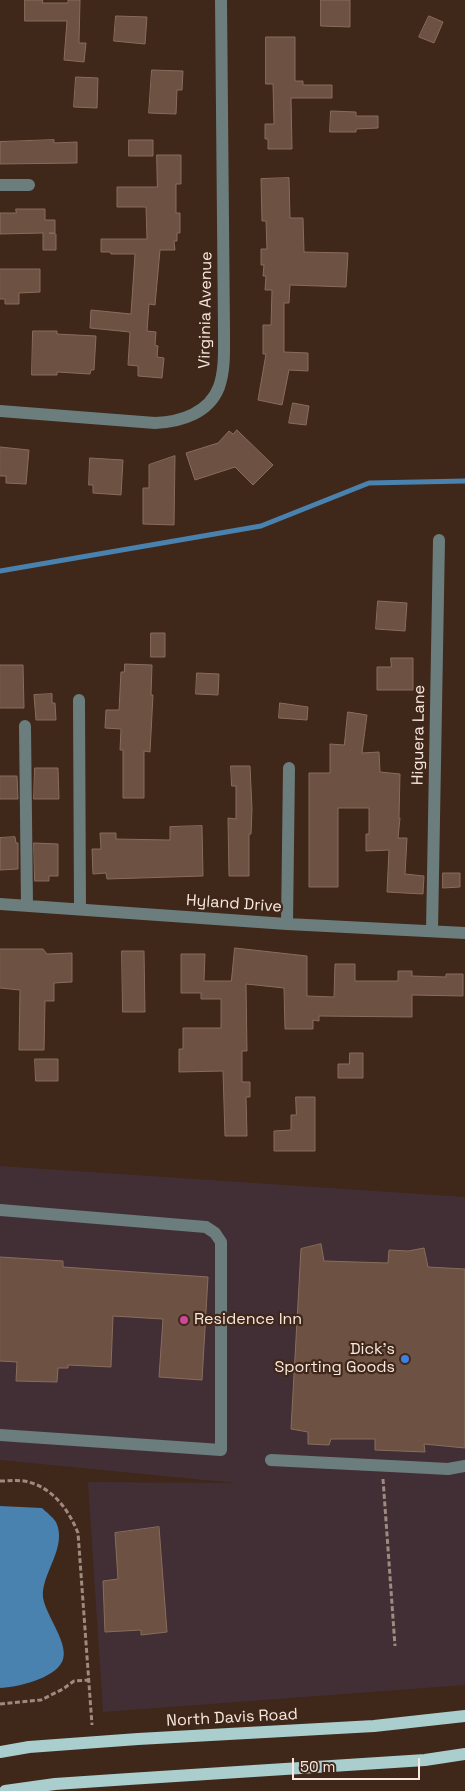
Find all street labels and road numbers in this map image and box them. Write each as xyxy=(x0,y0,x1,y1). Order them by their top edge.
street label: Virginia Avenue xyxy=(195,251,217,369)
street label: Higuera Lane xyxy=(409,685,429,785)
street label: Hyland Drive xyxy=(185,891,283,917)
street label: North Davis Road xyxy=(166,1705,298,1731)

